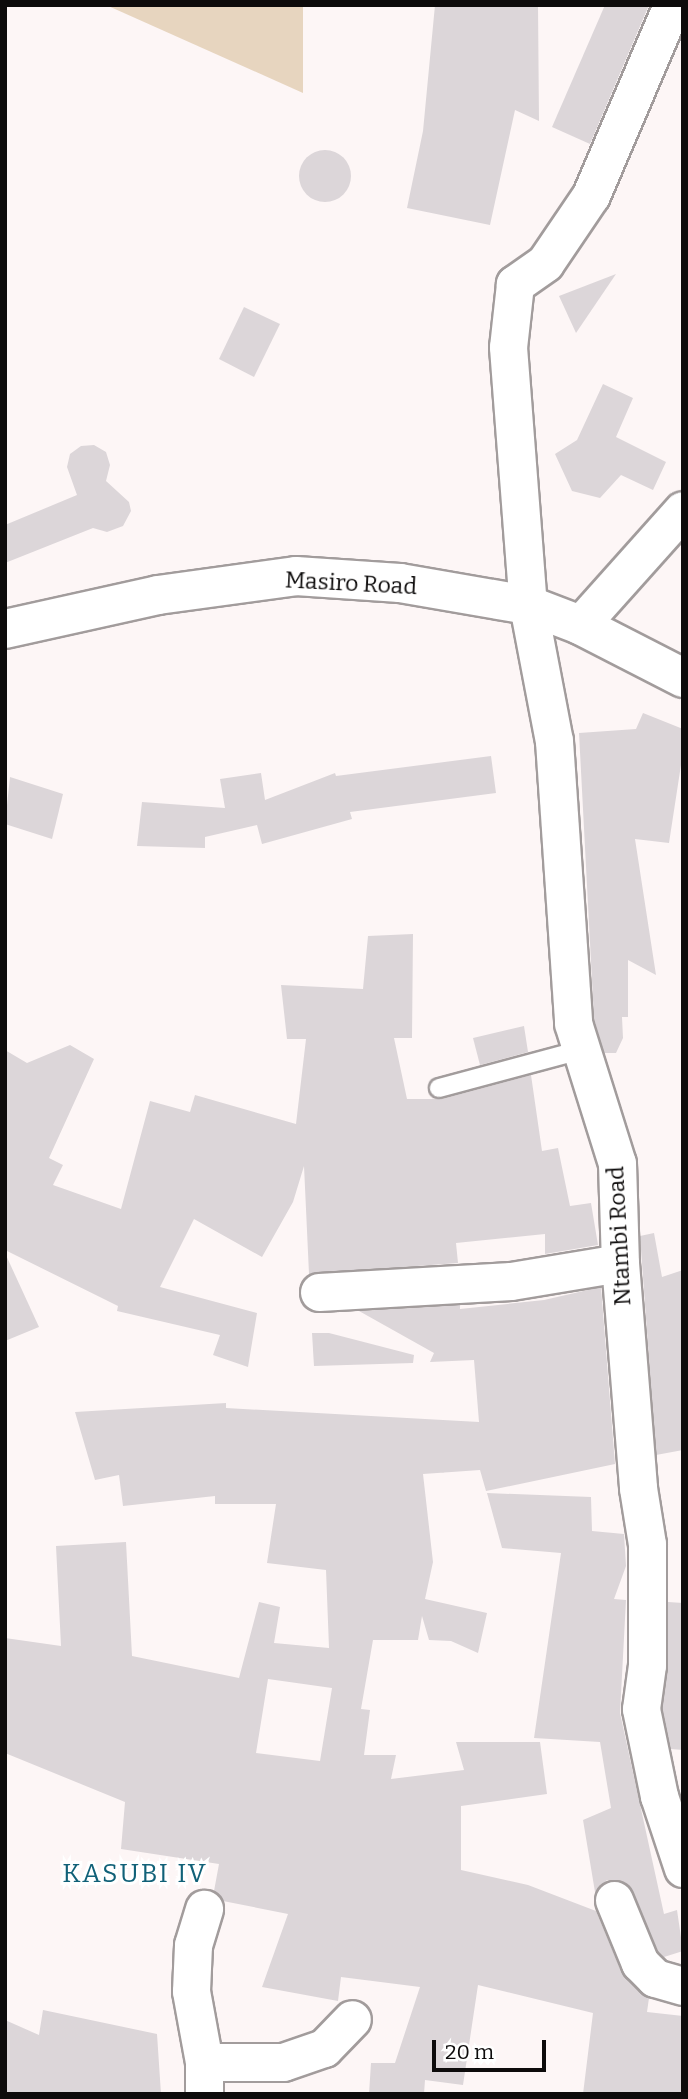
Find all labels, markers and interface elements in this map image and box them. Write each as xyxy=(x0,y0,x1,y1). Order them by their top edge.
street label: Masiro Road xyxy=(284,566,418,600)
street label: Ntambi Road xyxy=(602,1166,636,1306)
district label: KASUBI IV xyxy=(63,1858,207,1890)
scale bar xyxy=(436,2025,550,2070)
text: 20 m xyxy=(445,2039,494,2065)

